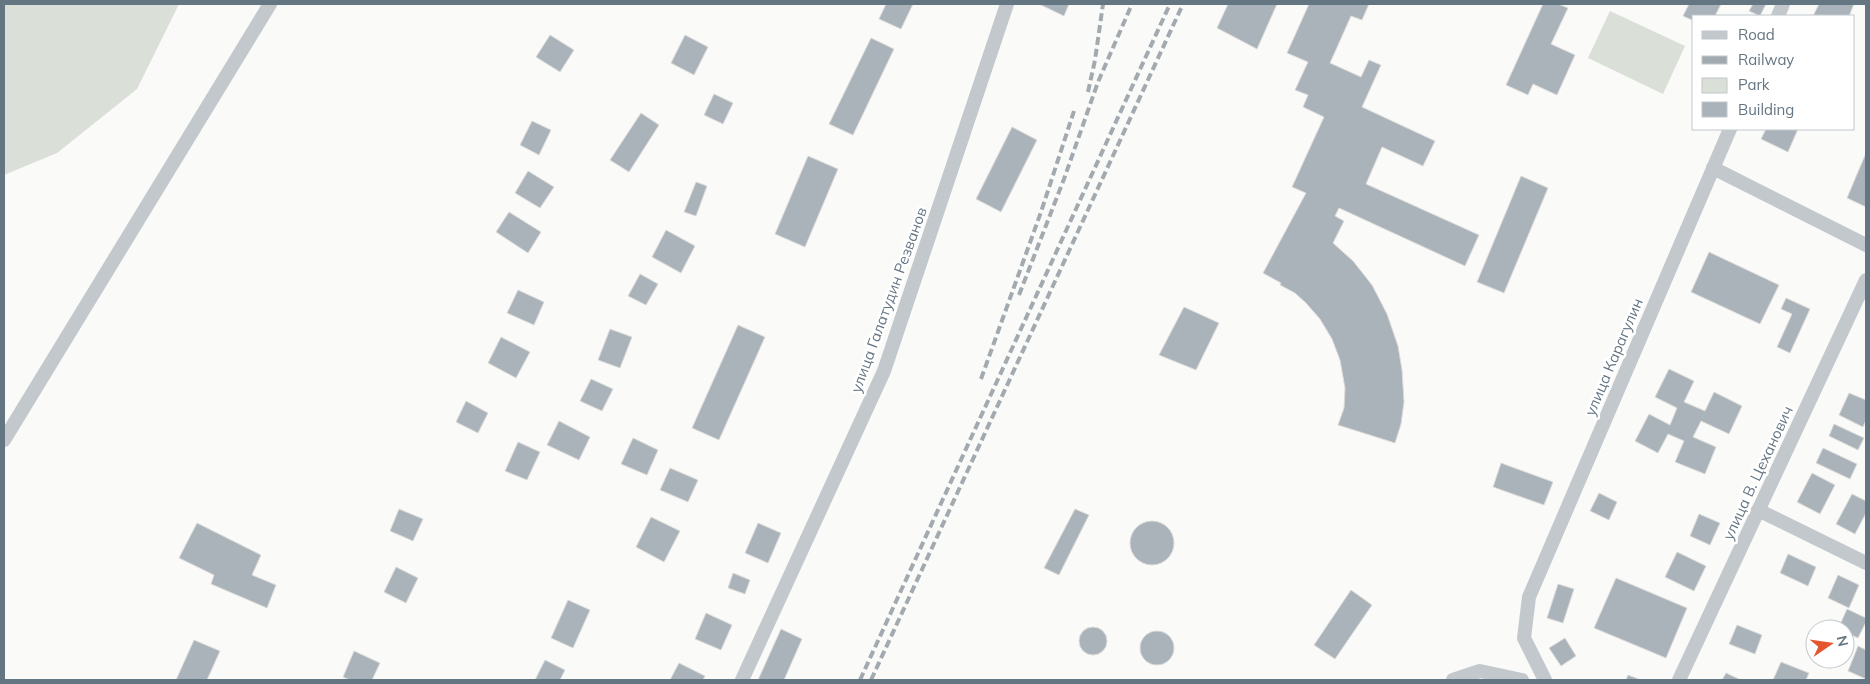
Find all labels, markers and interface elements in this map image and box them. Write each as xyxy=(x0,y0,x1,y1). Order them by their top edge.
legend xyxy=(1692,15,1855,130)
text: Road xyxy=(1738,25,1775,44)
text: Railway xyxy=(1738,50,1794,69)
text: Park xyxy=(1738,75,1770,94)
text: Building xyxy=(1738,100,1794,119)
street label: улица Галатудин Резванов xyxy=(846,205,931,395)
street label: улица Карагулин xyxy=(1580,295,1647,419)
street label: улица В. Цеханович xyxy=(1718,403,1797,543)
north arrow xyxy=(1805,619,1855,669)
text: N xyxy=(1833,634,1853,648)

